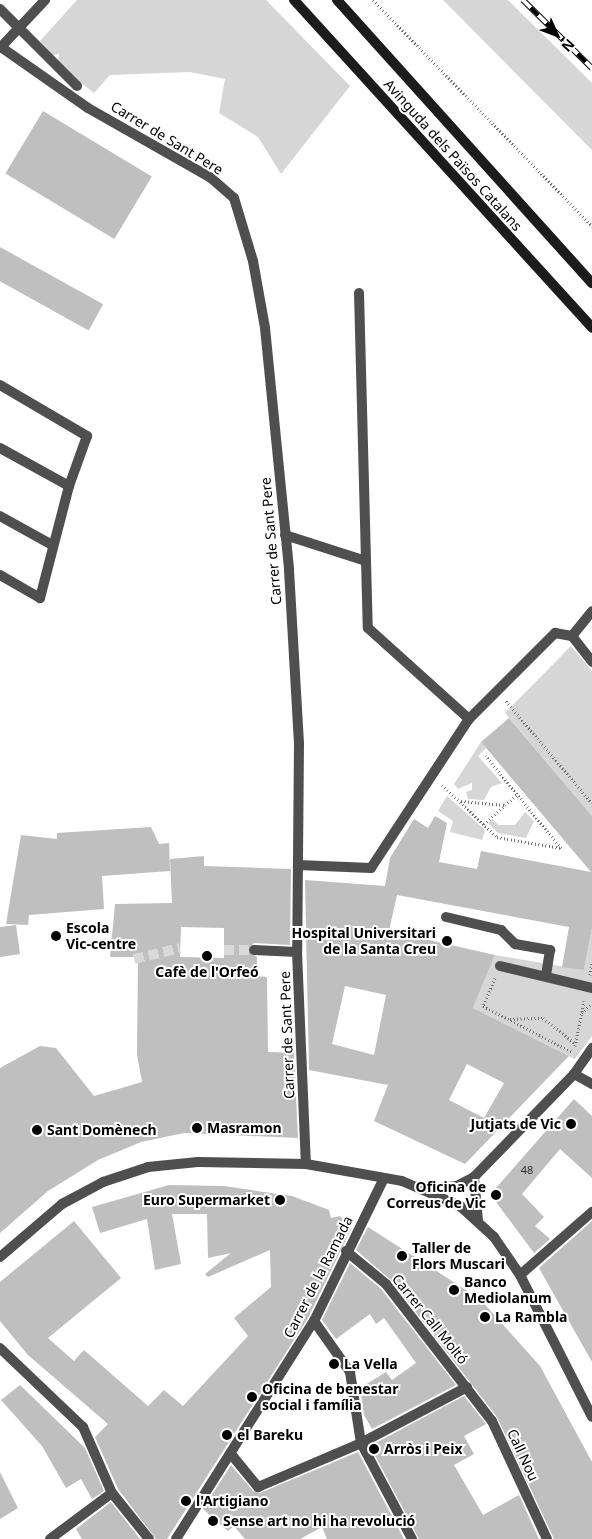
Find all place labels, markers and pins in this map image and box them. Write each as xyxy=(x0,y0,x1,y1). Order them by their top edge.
place label: Escola Vic-centre xyxy=(66,920,136,952)
place label: Hospital Universitari de la Santa Creu xyxy=(292,925,436,958)
marker: Escola Vic-centre xyxy=(50,930,62,942)
marker: Hospital Universitari de la Santa Creu xyxy=(440,934,454,948)
marker: Cafè de l'Orfeó xyxy=(201,950,213,962)
place label: Cafè de l'Orfeó xyxy=(155,964,259,980)
place label: Jutjats de Vic xyxy=(471,1116,561,1132)
marker: Jutjats de Vic xyxy=(565,1118,577,1130)
place label: Masramon xyxy=(207,1120,281,1136)
place label: Sant Domènech xyxy=(47,1122,157,1138)
marker: Masramon xyxy=(191,1122,203,1134)
marker: Sant Domènech xyxy=(31,1124,43,1136)
place label: Oficina de Correus de Vic xyxy=(387,1179,486,1212)
marker: Oficina de Correus de Vic xyxy=(490,1189,502,1201)
place label: Euro Supermarket xyxy=(143,1192,270,1208)
marker: Euro Supermarket xyxy=(274,1194,286,1206)
place label: Taller de Flors Muscari xyxy=(412,1240,505,1272)
marker: Taller de Flors Muscari xyxy=(396,1250,408,1262)
place label: Banco Mediolanum xyxy=(464,1274,552,1306)
marker: Banco Mediolanum xyxy=(448,1284,460,1296)
place label: La Rambla xyxy=(495,1309,567,1325)
marker: La Rambla xyxy=(479,1311,491,1323)
place label: La Vella xyxy=(344,1356,398,1372)
marker: La Vella xyxy=(328,1358,340,1370)
place label: Oficina de benestar social i família xyxy=(262,1381,398,1414)
marker: Oficina de benestar social i família xyxy=(246,1391,258,1403)
place label: el Bareku xyxy=(237,1427,303,1443)
marker: el Bareku xyxy=(221,1429,233,1441)
place label: Arròs i Peix xyxy=(384,1441,462,1457)
marker: Arròs i Peix xyxy=(368,1443,380,1455)
place label: l'Artigiano xyxy=(196,1493,268,1509)
marker: l'Artigiano xyxy=(180,1495,192,1507)
place label: Sense art no hi ha revolució xyxy=(223,1513,415,1529)
marker: Sense art no hi ha revolució xyxy=(207,1515,219,1527)

